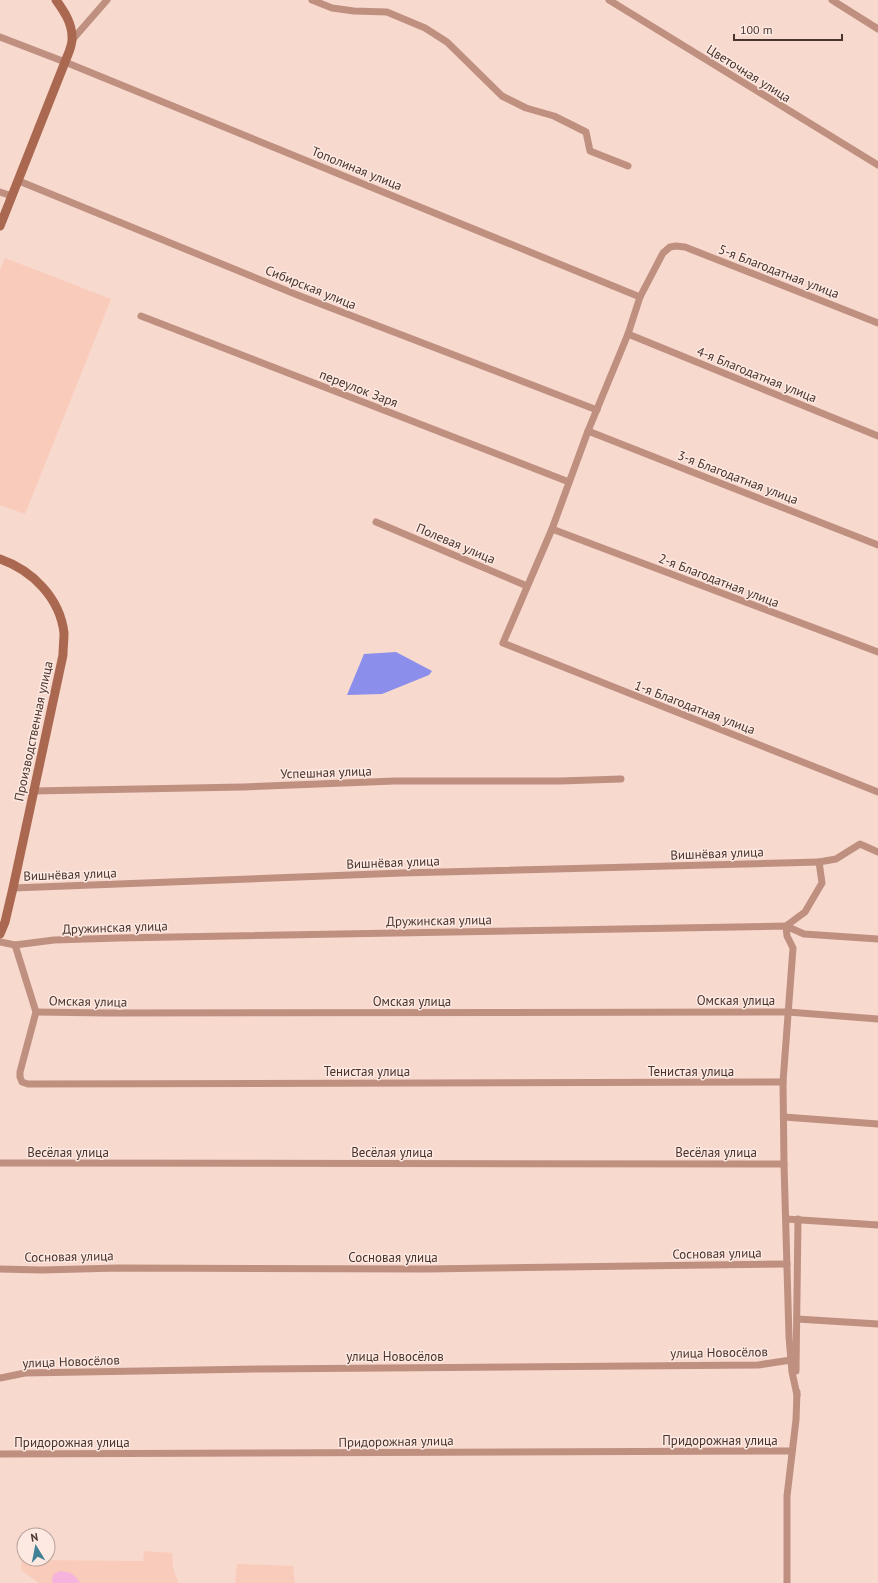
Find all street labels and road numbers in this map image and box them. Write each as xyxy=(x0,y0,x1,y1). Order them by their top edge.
street label: Цветочная улица xyxy=(703,41,794,106)
street label: Тополиная улица xyxy=(309,143,405,194)
street label: 5-я Благодатная улица xyxy=(716,241,842,302)
street label: Сибирская улица xyxy=(263,261,359,313)
street label: 4-я Благодатная улица xyxy=(694,343,819,406)
street label: переулок Заря xyxy=(317,366,400,411)
street label: 3-я Благодатная улица xyxy=(675,447,801,508)
street label: Полевая улица xyxy=(414,519,498,568)
street label: 2-я Благодатная улица xyxy=(656,550,782,611)
street label: Производственная улица xyxy=(10,659,57,803)
street label: 1-я Благодатная улица xyxy=(632,677,758,738)
street label: Успешная улица xyxy=(280,762,372,783)
street label: Вишнёвая улица xyxy=(670,843,764,864)
street label: Вишнёвая улица xyxy=(346,852,440,873)
street label: Вишнёвая улица xyxy=(23,864,117,885)
street label: Дружинская улица xyxy=(386,911,492,930)
street label: Дружинская улица xyxy=(62,917,168,938)
street label: Омская улица xyxy=(49,992,127,1011)
street label: Омская улица xyxy=(697,992,775,1009)
street label: Омская улица xyxy=(373,993,451,1010)
street label: Тенистая улица xyxy=(324,1063,410,1080)
street label: Тенистая улица xyxy=(648,1063,734,1080)
street label: Весёлая улица xyxy=(27,1144,109,1161)
street label: Весёлая улица xyxy=(351,1144,433,1161)
street label: Весёлая улица xyxy=(675,1144,757,1161)
street label: Сосновая улица xyxy=(672,1244,762,1263)
street label: Сосновая улица xyxy=(24,1247,114,1266)
street label: Сосновая улица xyxy=(348,1249,438,1266)
street label: улица Новосёлов xyxy=(670,1343,768,1362)
street label: улица Новосёлов xyxy=(346,1348,444,1365)
street label: улица Новосёлов xyxy=(22,1351,120,1372)
street label: Придорожная улица xyxy=(338,1432,454,1451)
street label: Придорожная улица xyxy=(662,1432,778,1449)
street label: Придорожная улица xyxy=(14,1434,130,1451)

